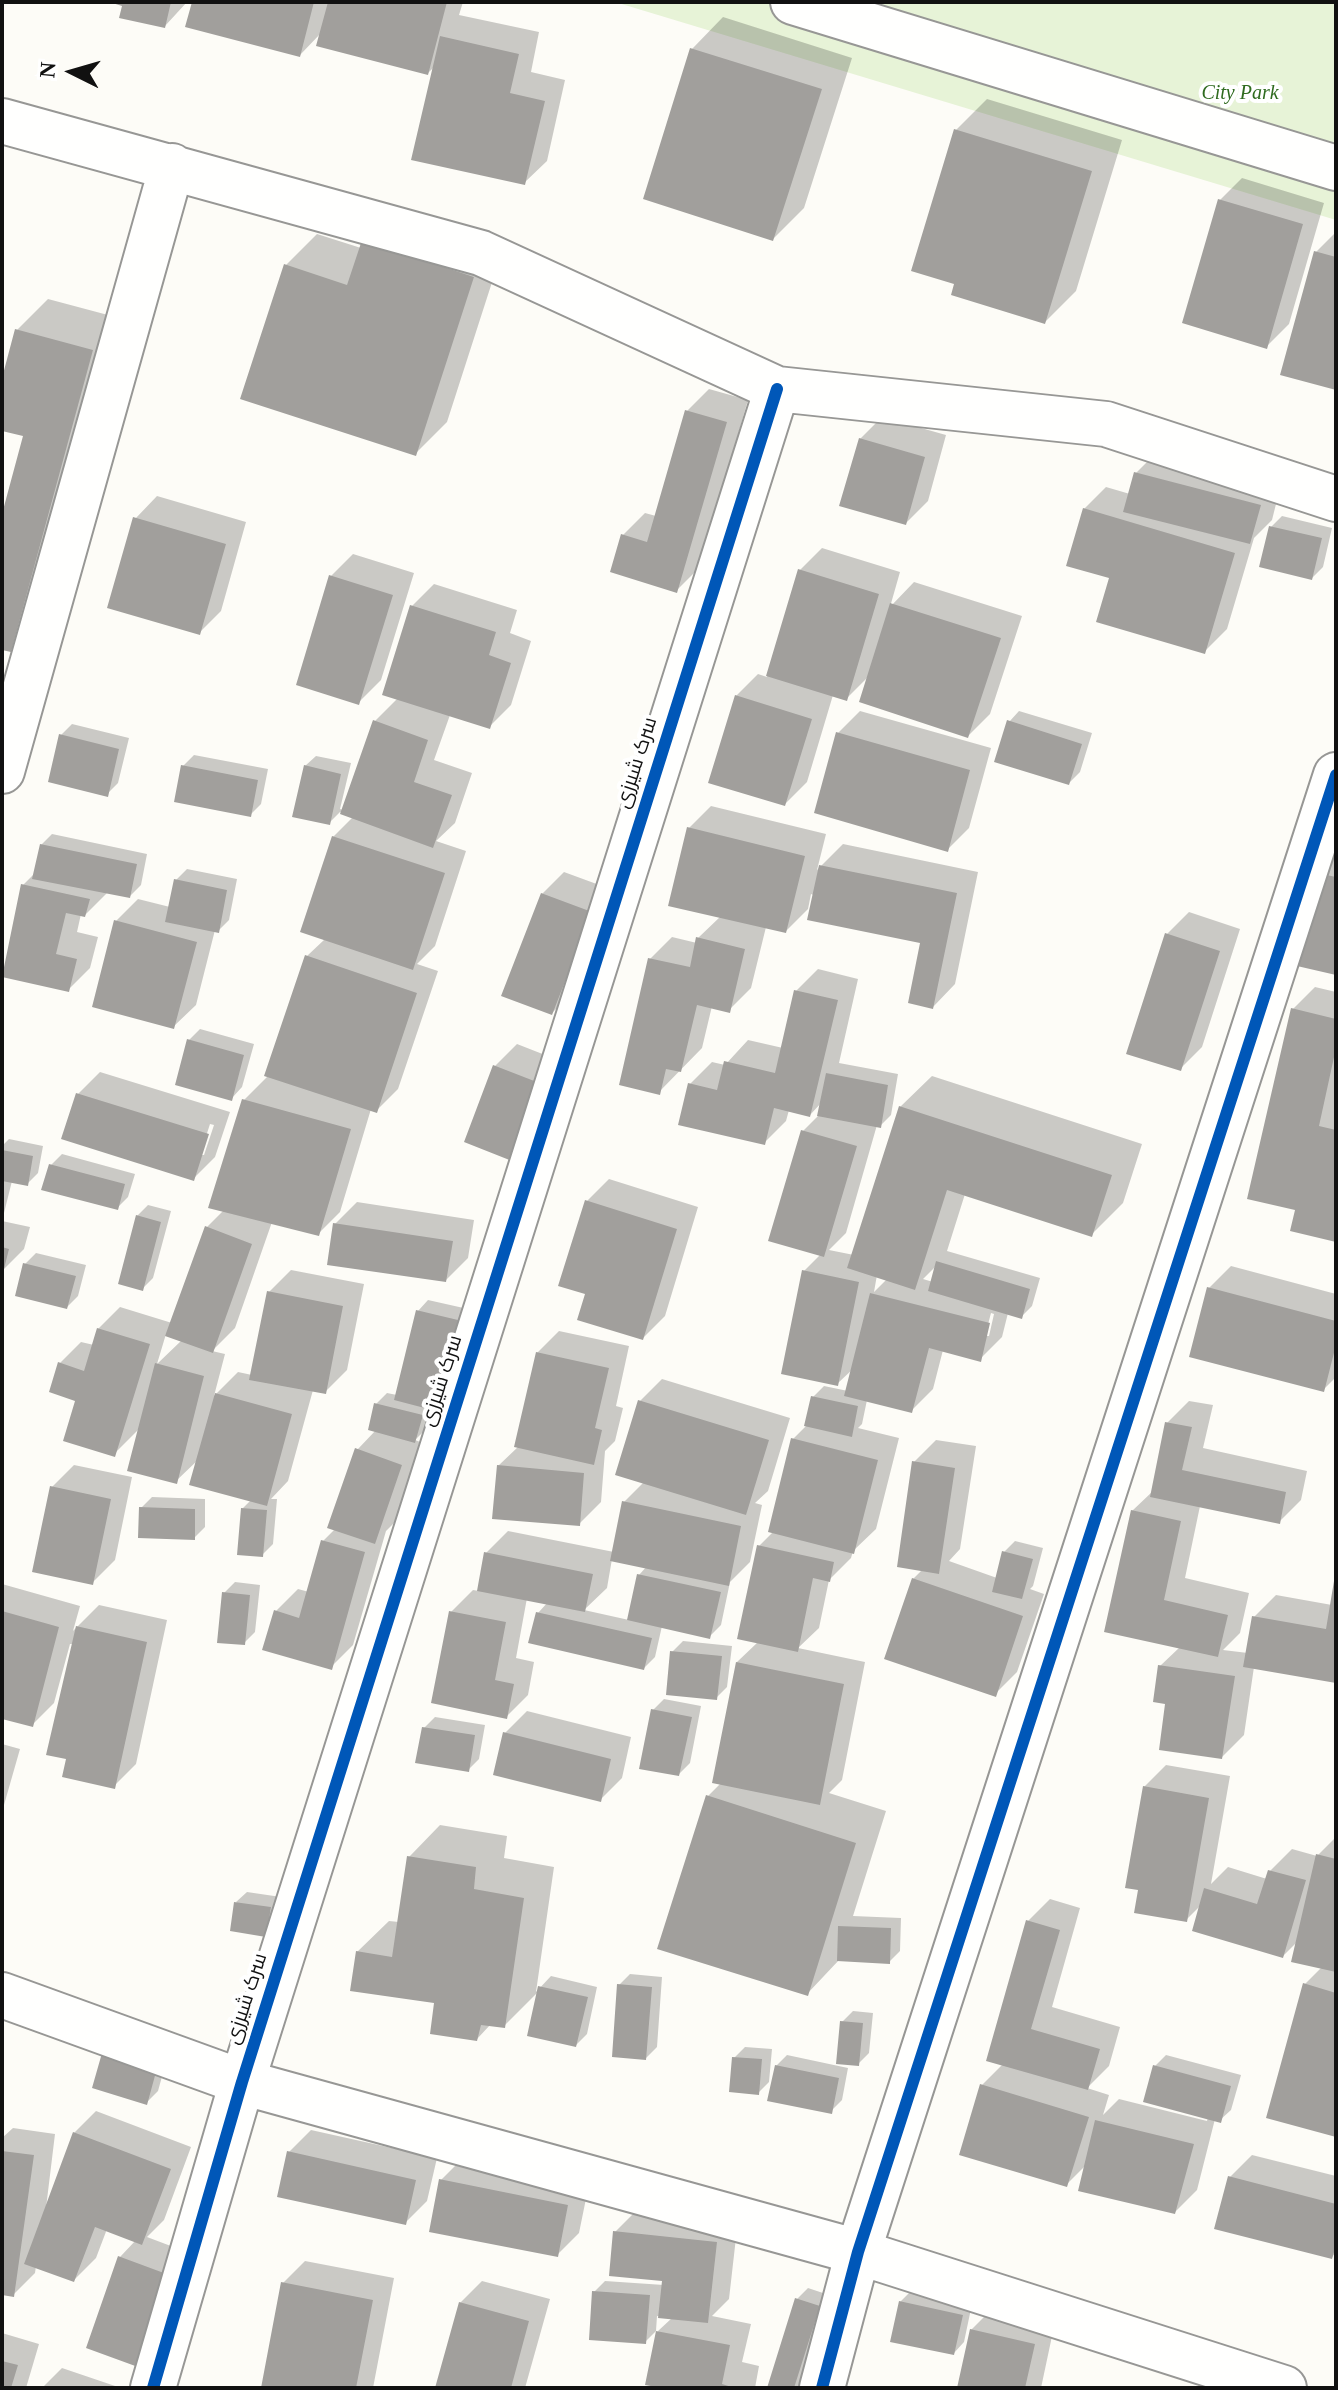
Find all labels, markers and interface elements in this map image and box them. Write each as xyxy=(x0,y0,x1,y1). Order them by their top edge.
north arrow xyxy=(32,32,112,112)
text: N xyxy=(34,61,61,79)
park label: City Park xyxy=(1201,82,1279,106)
street label: سرک شیرزی xyxy=(611,714,663,812)
street label: سرک شیرزی xyxy=(416,1332,468,1430)
street label: سرک شیرزی xyxy=(221,1950,273,2048)

